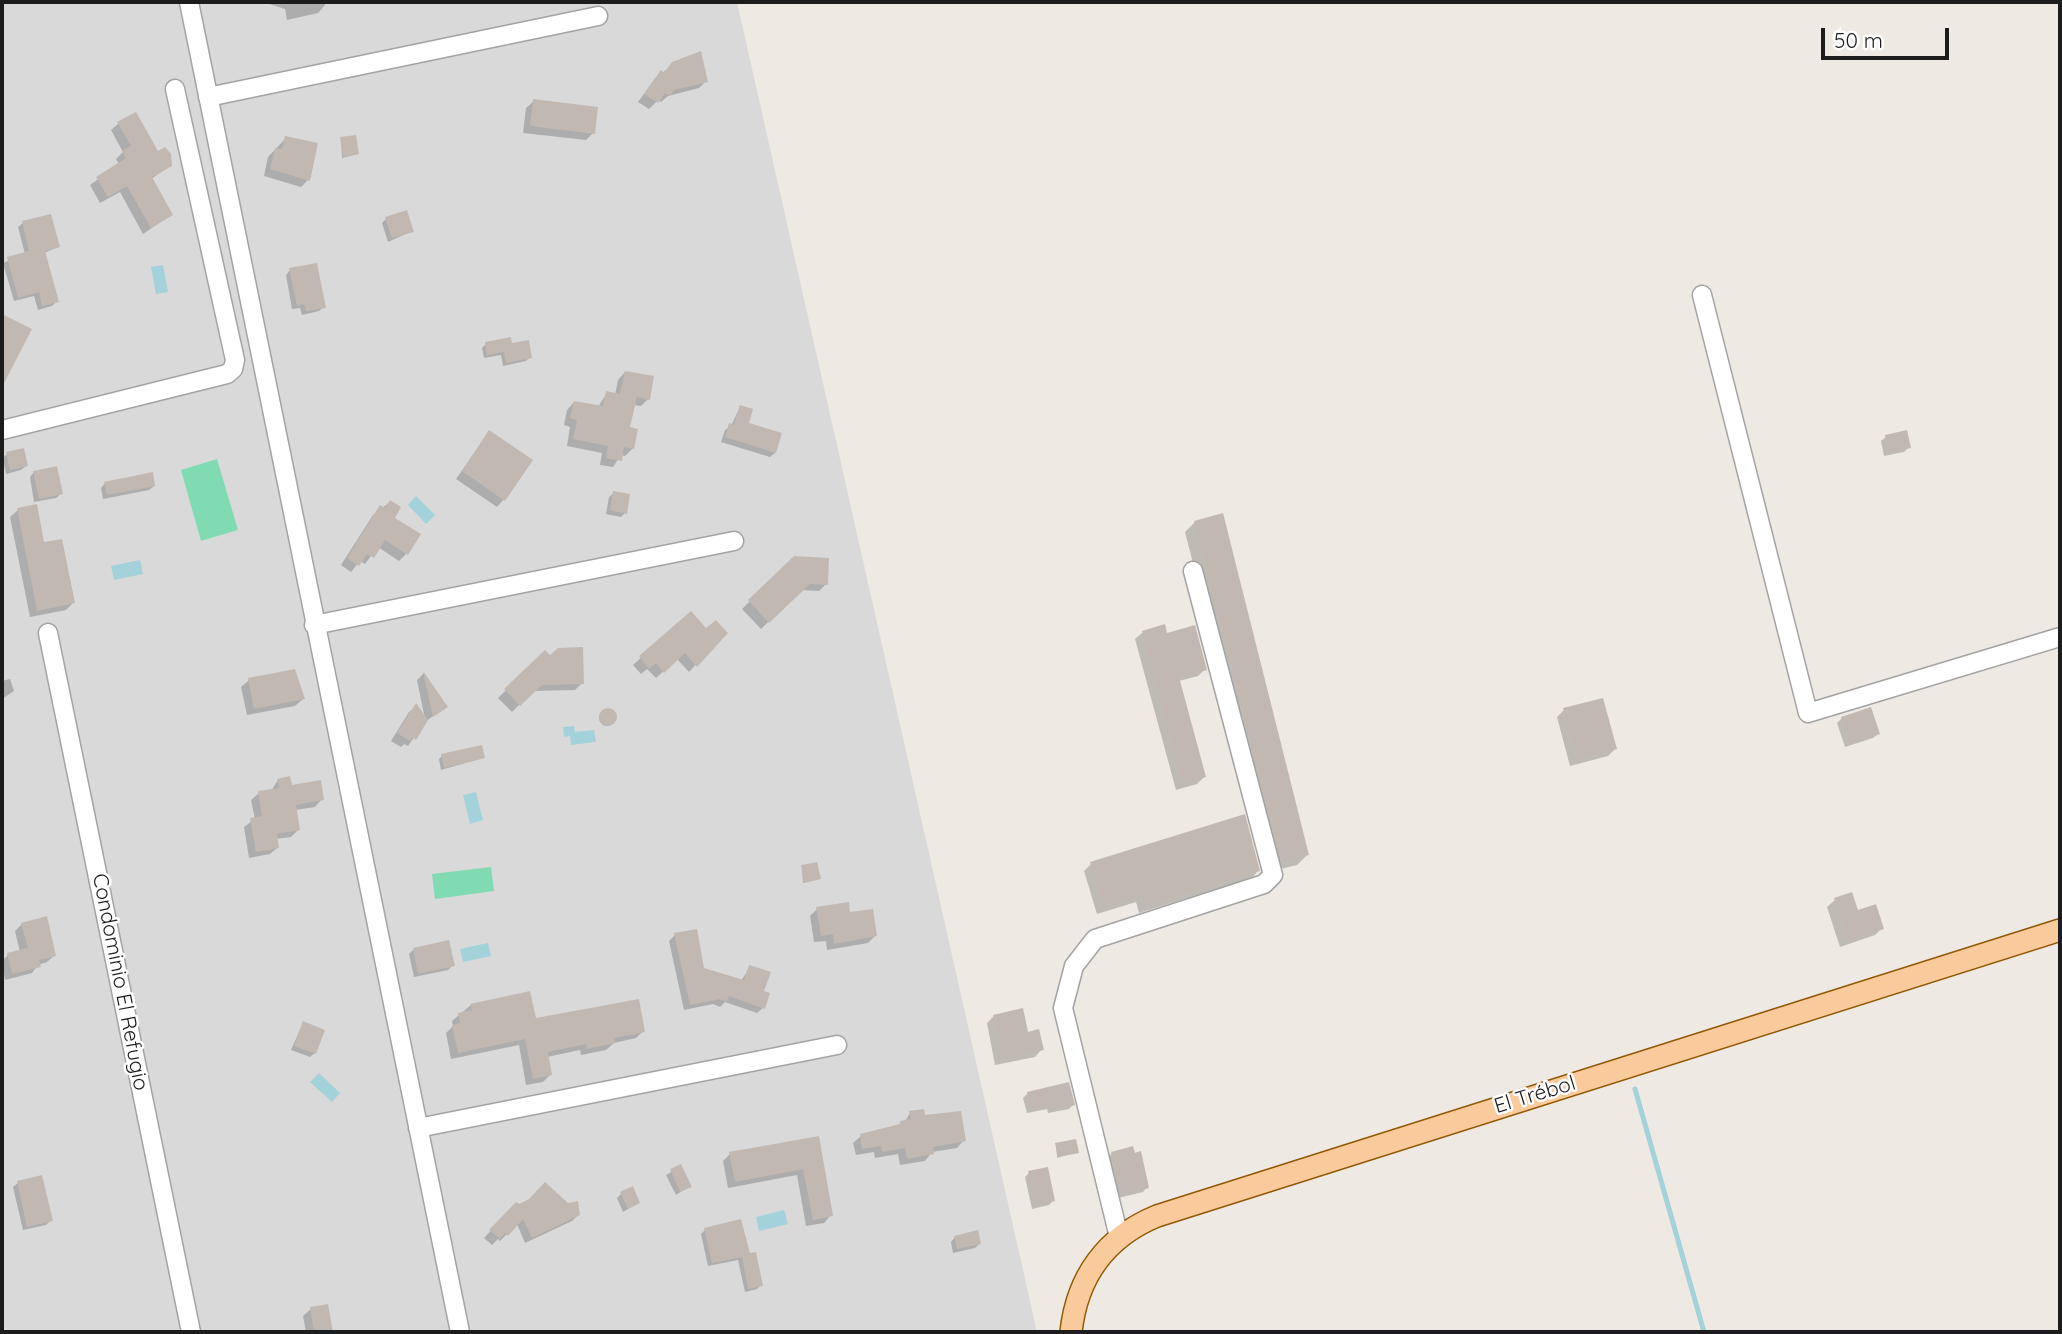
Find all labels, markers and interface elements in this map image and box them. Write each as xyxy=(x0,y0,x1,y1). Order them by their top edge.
scale bar xyxy=(1824,14,1952,58)
text: 50 m xyxy=(1834,27,1883,53)
street label: Condominio El Refugio xyxy=(87,871,153,1093)
street label: El Trébol xyxy=(1491,1071,1579,1119)

